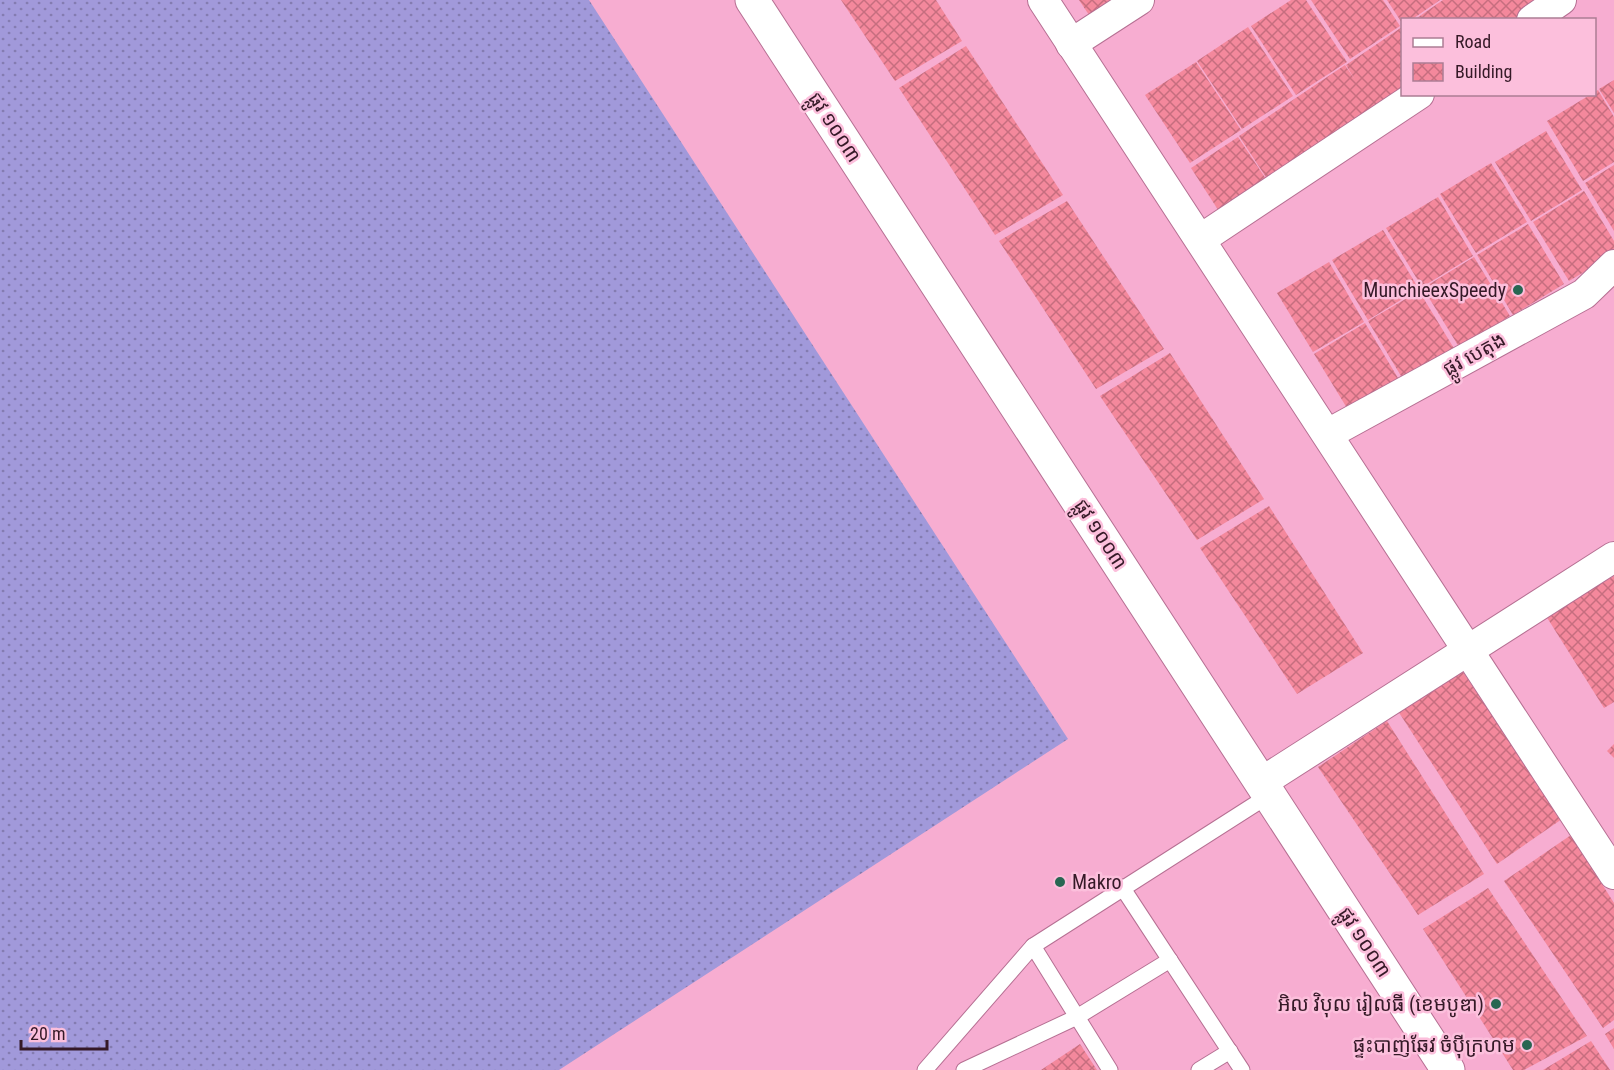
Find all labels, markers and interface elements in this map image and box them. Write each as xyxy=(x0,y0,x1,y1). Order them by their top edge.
legend xyxy=(1401,18,1596,96)
text: Road xyxy=(1455,31,1491,52)
text: Building xyxy=(1455,61,1512,82)
street label: ផ្លូវ ១០០៣ xyxy=(798,87,867,170)
place label: MunchieexSpeedy xyxy=(1363,278,1506,302)
marker: MunchieexSpeedy xyxy=(1511,283,1525,297)
street label: ផ្លូវ បេតុង xyxy=(1439,327,1513,387)
street label: ផ្លូវ ១០០៣ xyxy=(1064,494,1133,577)
place label: Makro xyxy=(1072,870,1122,894)
marker: Makro xyxy=(1053,875,1067,889)
street label: ផ្លូវ ១០០៣ xyxy=(1328,902,1397,985)
place label: អិល វិបុល រៀលធី (ខេមបូឌា) xyxy=(1278,991,1484,1018)
marker: អិល វិបុល រៀលធី (ខេមបូឌា) xyxy=(1489,997,1503,1011)
scale bar xyxy=(21,1013,106,1051)
text: 20 m xyxy=(30,1023,65,1044)
place label: ផ្ទះបាញ់ឆែវ ចំប៉ីក្រហម xyxy=(1353,1033,1515,1059)
marker: ផ្ទះបាញ់ឆែវ ចំប៉ីក្រហម xyxy=(1520,1038,1534,1052)

